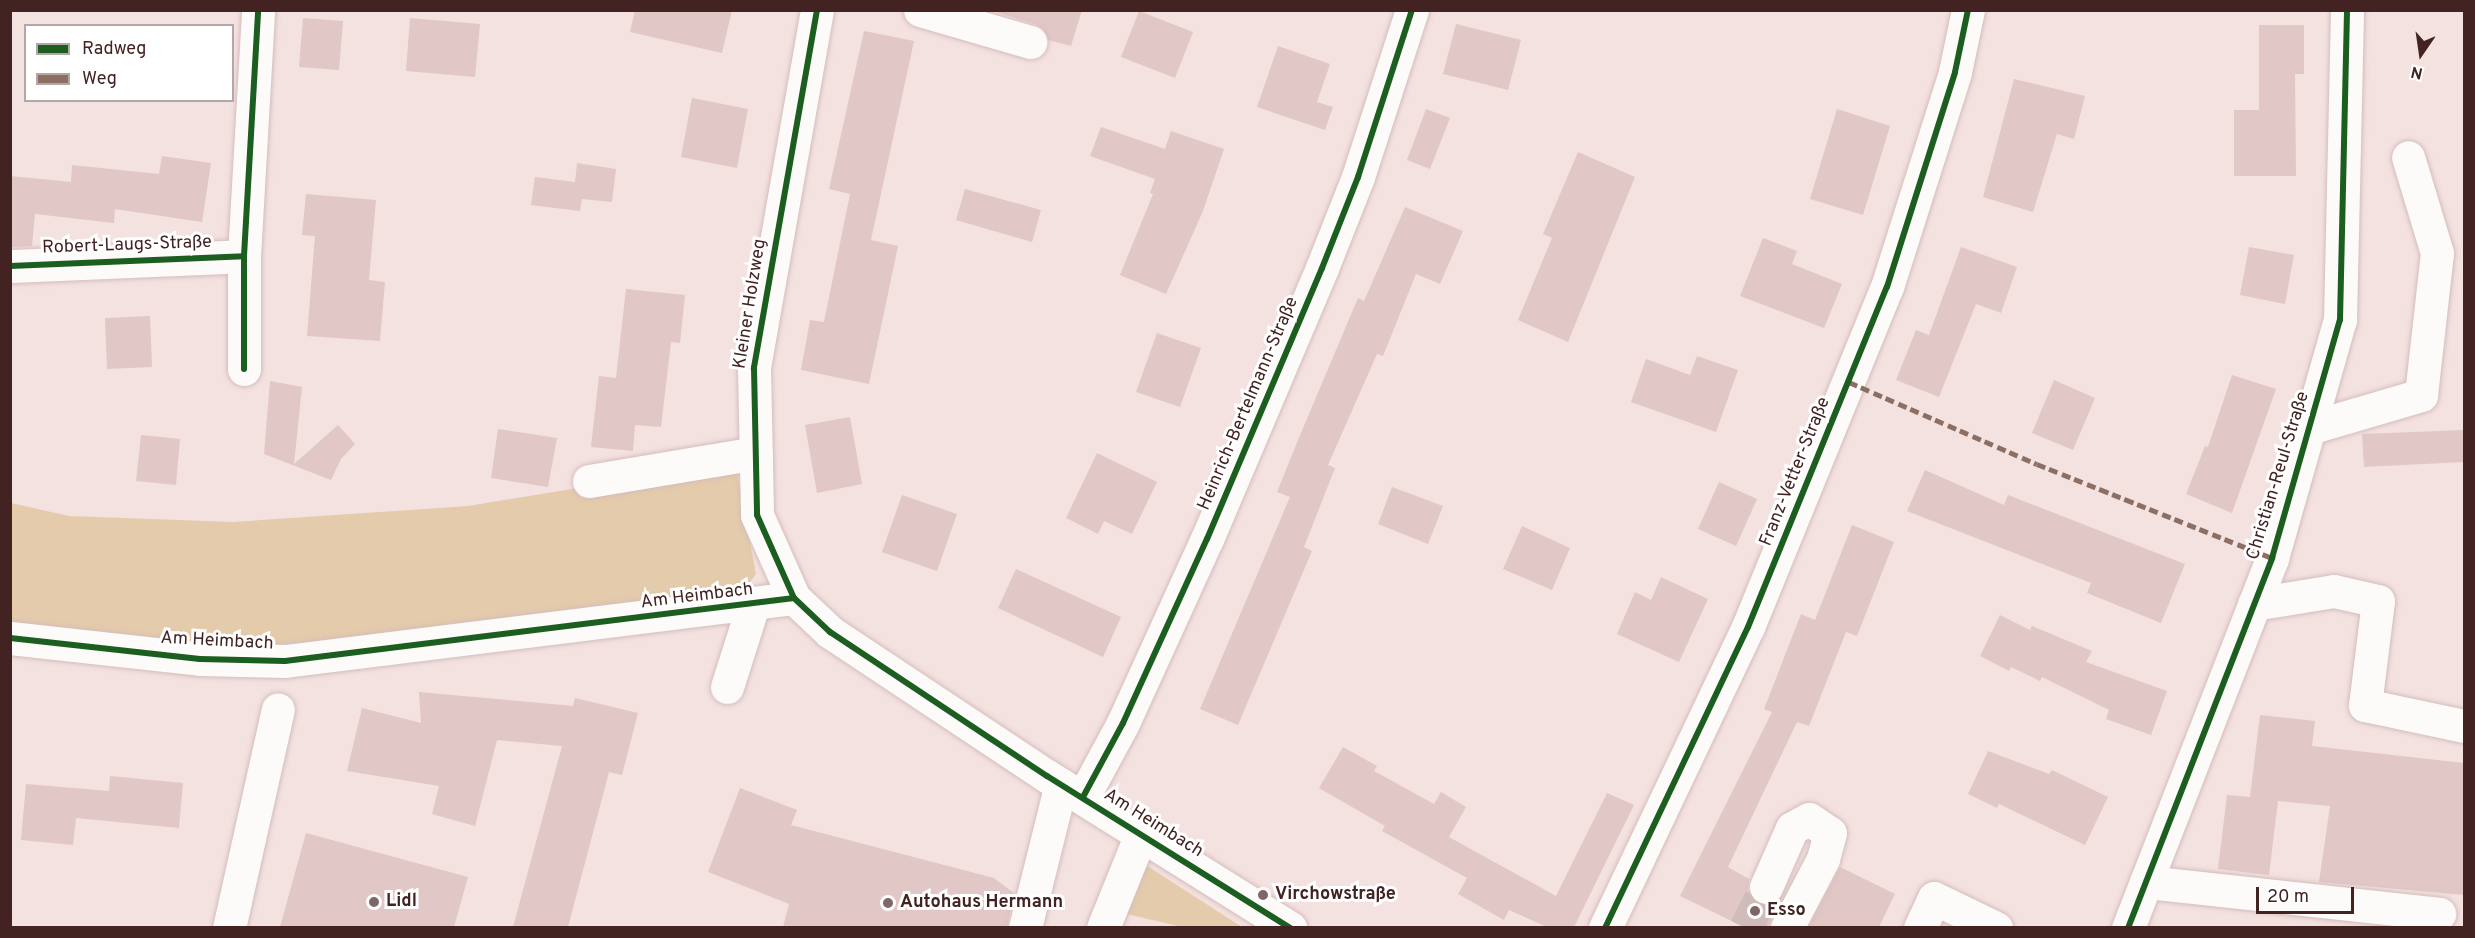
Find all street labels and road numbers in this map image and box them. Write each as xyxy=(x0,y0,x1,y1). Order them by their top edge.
street label: Robert-Laugs-Straße xyxy=(42,232,212,260)
street label: Kleiner Holzweg xyxy=(730,237,772,371)
street label: Heinrich-Bertelmann-Straße xyxy=(1194,294,1304,514)
street label: Christian-Reul-Straße xyxy=(2243,389,2315,563)
street label: Franz-Vetter-Straße xyxy=(1756,394,1836,550)
street label: Am Heimbach xyxy=(640,579,754,615)
street label: Am Heimbach xyxy=(160,628,274,656)
street label: Am Heimbach xyxy=(1099,785,1207,863)

